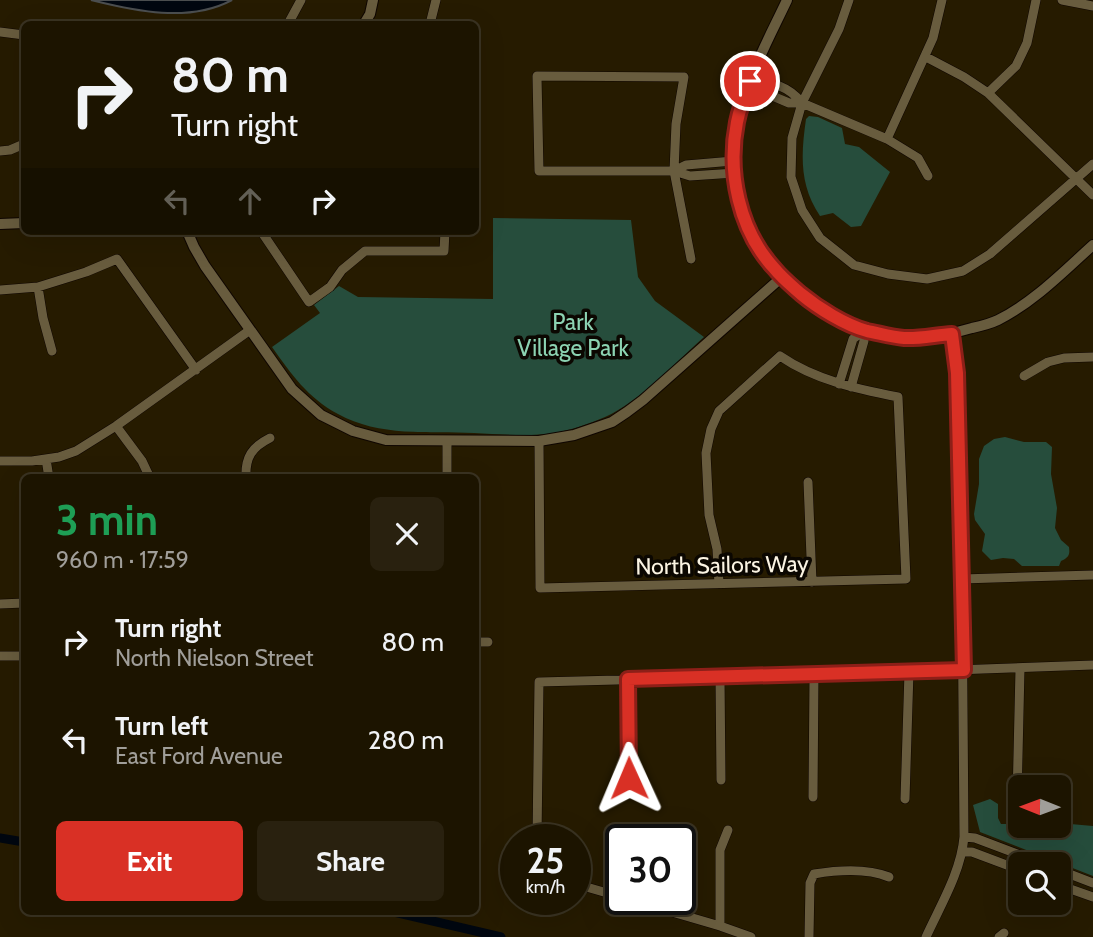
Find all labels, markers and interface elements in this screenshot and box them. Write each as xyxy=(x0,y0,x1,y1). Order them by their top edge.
text: 80 m xyxy=(171,45,289,104)
icon: right xyxy=(56,49,147,140)
pin xyxy=(720,51,780,111)
icon: arrive xyxy=(731,62,769,100)
text: Turn right xyxy=(171,105,298,144)
icon: left xyxy=(158,182,196,220)
icon: ahead xyxy=(231,182,269,220)
icon: right xyxy=(304,182,342,220)
park label: Park Village Park xyxy=(517,308,630,362)
text: 3 min xyxy=(56,494,158,546)
button: close xyxy=(370,497,444,571)
text: 960 m · 17:59 xyxy=(56,546,189,574)
street label: North Sailors Way xyxy=(635,549,809,581)
text: Turn right xyxy=(115,612,221,644)
icon: right xyxy=(56,623,94,661)
text: 80 m xyxy=(381,626,444,658)
text: North Nielson Street xyxy=(115,644,314,672)
text: Turn left xyxy=(115,710,208,742)
icon: left xyxy=(56,721,94,759)
text: 280 m xyxy=(368,724,444,756)
position arrow xyxy=(592,741,666,815)
text: East Ford Avenue xyxy=(115,742,283,770)
north arrow xyxy=(1008,775,1071,838)
map controls xyxy=(1008,775,1071,915)
button: Exit xyxy=(56,821,243,901)
button: Share xyxy=(257,821,444,901)
speed limit sign: 30 xyxy=(605,824,696,915)
text: 25 xyxy=(527,839,564,882)
button: search xyxy=(1008,852,1071,915)
text: km/h xyxy=(526,876,565,898)

